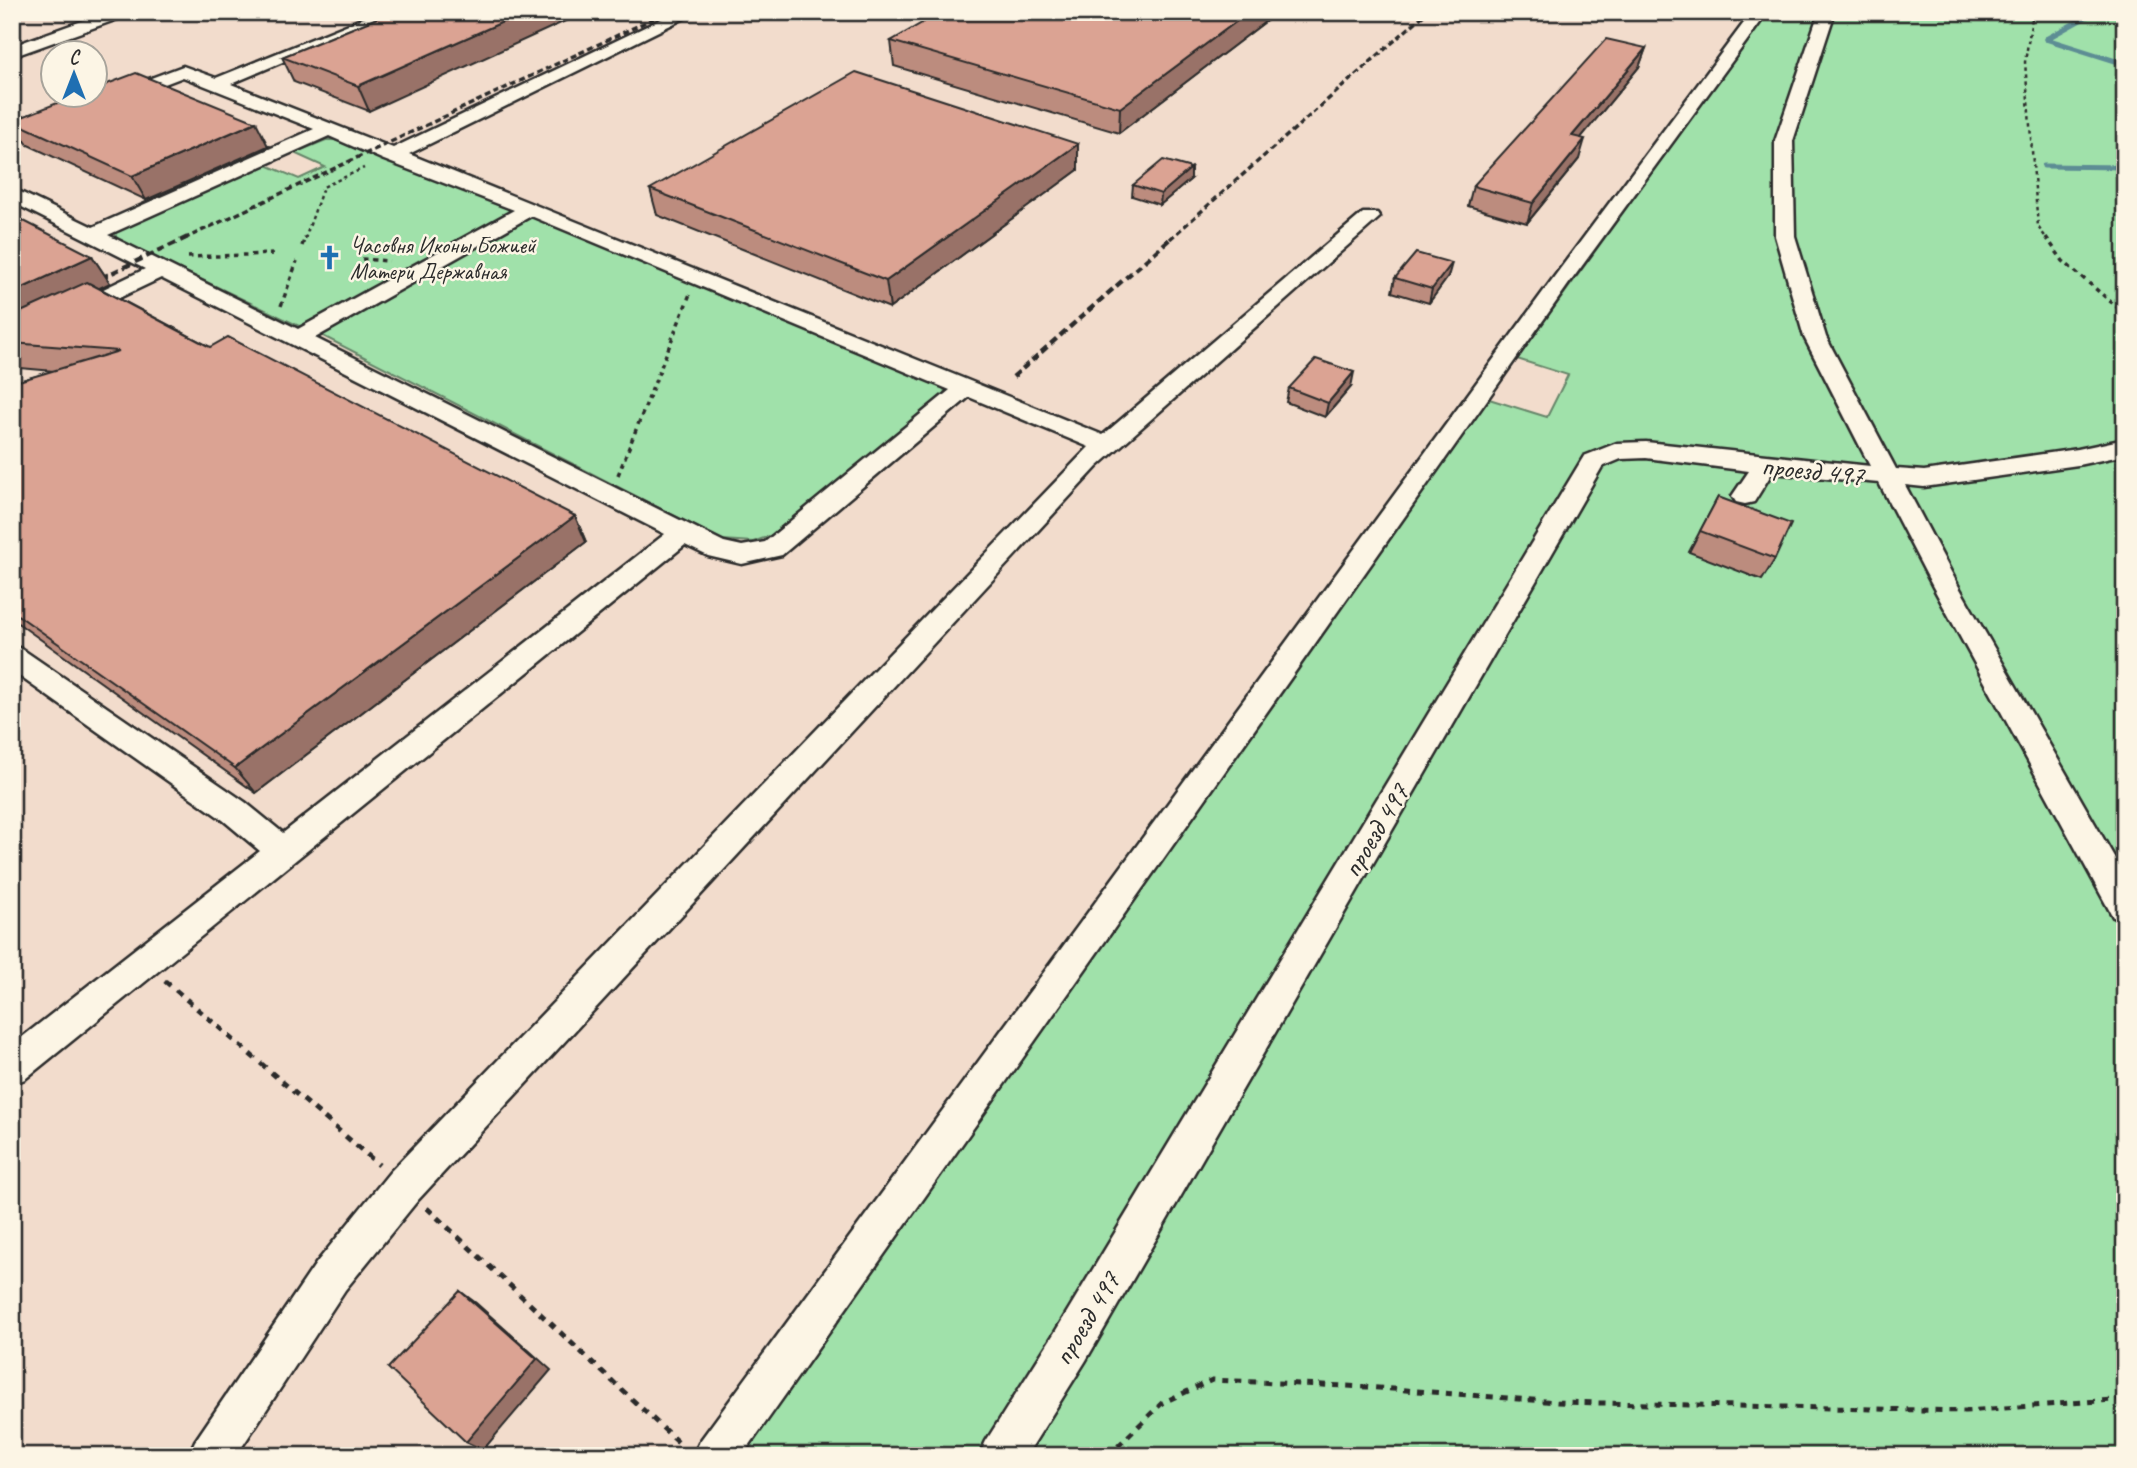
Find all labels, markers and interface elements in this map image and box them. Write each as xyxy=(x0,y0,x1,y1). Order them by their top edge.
north arrow xyxy=(38,38,108,108)
text: С xyxy=(69,46,81,70)
place label: Часовня Иконы Божией Матери Державная xyxy=(350,231,537,286)
church icon: Часовня Иконы Божией Матери Державная xyxy=(316,244,344,272)
street label: проезд 497 xyxy=(1760,448,1867,493)
street label: проезд 497 xyxy=(1334,776,1418,883)
street label: проезд 497 xyxy=(1045,1264,1129,1371)

